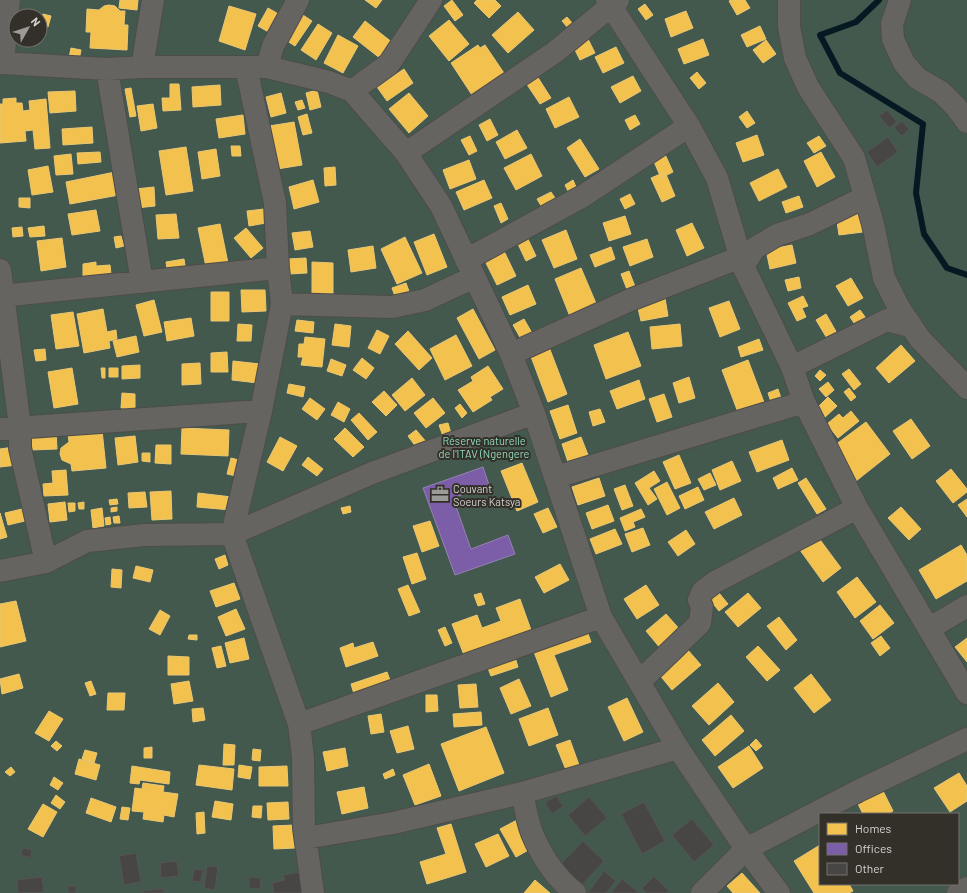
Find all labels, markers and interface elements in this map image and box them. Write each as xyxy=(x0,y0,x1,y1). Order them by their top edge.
north arrow xyxy=(8,8,48,48)
text: N xyxy=(29,14,44,28)
park label: Réserve naturelle de l'ITAV (Ngengere xyxy=(439,434,530,460)
place label: Couvant Soeurs Katsya xyxy=(453,482,520,508)
office icon: Couvant Soeurs Katsya xyxy=(430,484,450,504)
legend xyxy=(819,813,959,885)
text: Homes xyxy=(855,821,892,835)
text: Offices xyxy=(855,841,892,855)
text: Other xyxy=(855,861,885,875)

